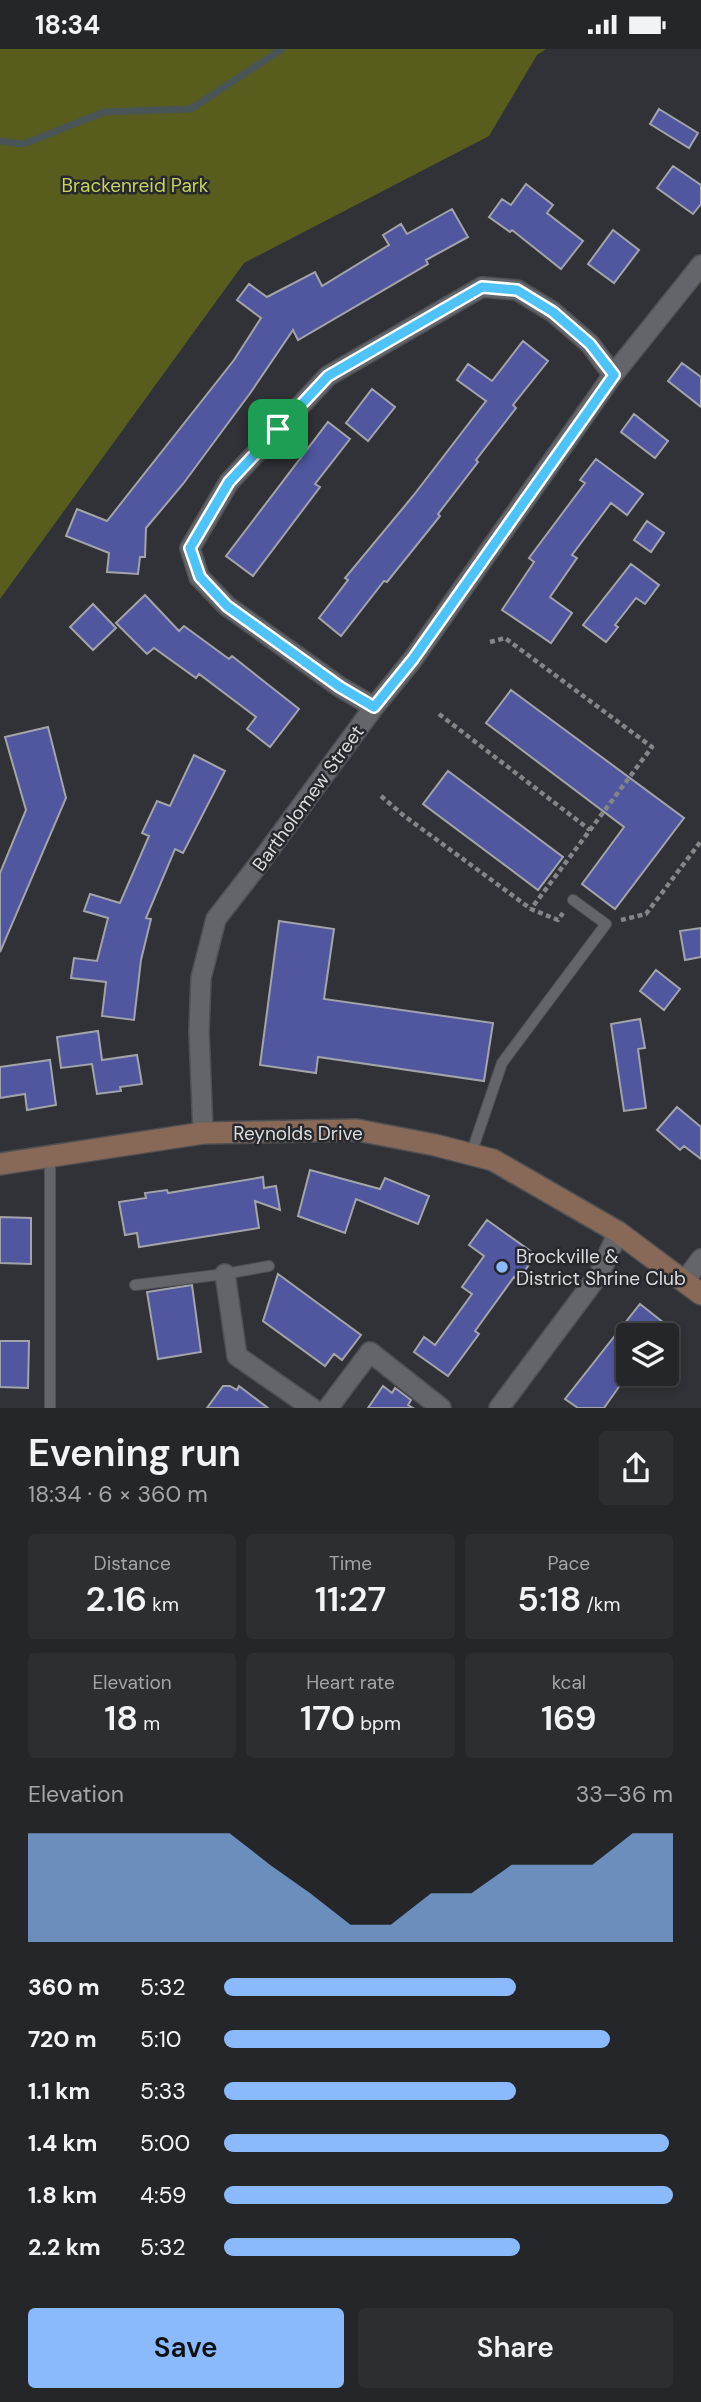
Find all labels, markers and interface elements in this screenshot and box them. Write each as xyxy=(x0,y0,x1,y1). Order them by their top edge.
text: 18:34 xyxy=(35,8,100,42)
park label: Brackenreid Park xyxy=(62,173,209,198)
pin xyxy=(248,399,308,459)
icon: arrive xyxy=(259,410,297,448)
street label: Bartholomew Street xyxy=(247,720,369,876)
street label: Reynolds Drive xyxy=(233,1121,363,1146)
place label: Brockville & District Shrine Club xyxy=(516,1244,686,1291)
marker: Brockville & District Shrine Club xyxy=(494,1259,510,1275)
map controls xyxy=(616,1323,679,1386)
button: layers xyxy=(616,1323,679,1386)
text: Evening run xyxy=(28,1428,241,1478)
button: share xyxy=(599,1431,673,1505)
text: 18:34 · 6 × 360 m xyxy=(28,1479,208,1509)
text: Distance xyxy=(94,1551,171,1576)
text: Time xyxy=(329,1551,372,1576)
text: Pace xyxy=(548,1551,590,1576)
text: 2.16 xyxy=(86,1576,147,1622)
text: 11:27 xyxy=(315,1576,386,1622)
text: 5:18 xyxy=(517,1576,581,1622)
text: km xyxy=(147,1592,179,1617)
text: /km xyxy=(581,1592,620,1617)
text: Elevation xyxy=(93,1670,172,1695)
text: Heart rate xyxy=(306,1670,395,1695)
text: kcal xyxy=(552,1670,586,1695)
text: 18 xyxy=(104,1695,138,1741)
text: 170 xyxy=(300,1695,355,1741)
text: 169 xyxy=(541,1695,597,1741)
text: m xyxy=(138,1711,160,1736)
text: bpm xyxy=(355,1711,401,1736)
text: Elevation xyxy=(28,1779,124,1809)
text: 33–36 m xyxy=(576,1779,673,1809)
text: 360 m xyxy=(28,1972,100,2002)
text: 5:32 xyxy=(140,1972,186,2002)
text: 720 m xyxy=(28,2024,97,2054)
text: 5:10 xyxy=(140,2024,182,2054)
text: 1.1 km xyxy=(28,2076,90,2106)
text: 5:33 xyxy=(140,2076,186,2106)
text: 1.4 km xyxy=(28,2128,97,2158)
text: 5:00 xyxy=(140,2128,190,2158)
text: 1.8 km xyxy=(28,2180,97,2210)
text: 4:59 xyxy=(140,2180,186,2210)
text: 2.2 km xyxy=(28,2232,101,2262)
text: 5:32 xyxy=(140,2232,186,2262)
button: Save xyxy=(28,2308,344,2388)
button: Share xyxy=(358,2308,673,2388)

